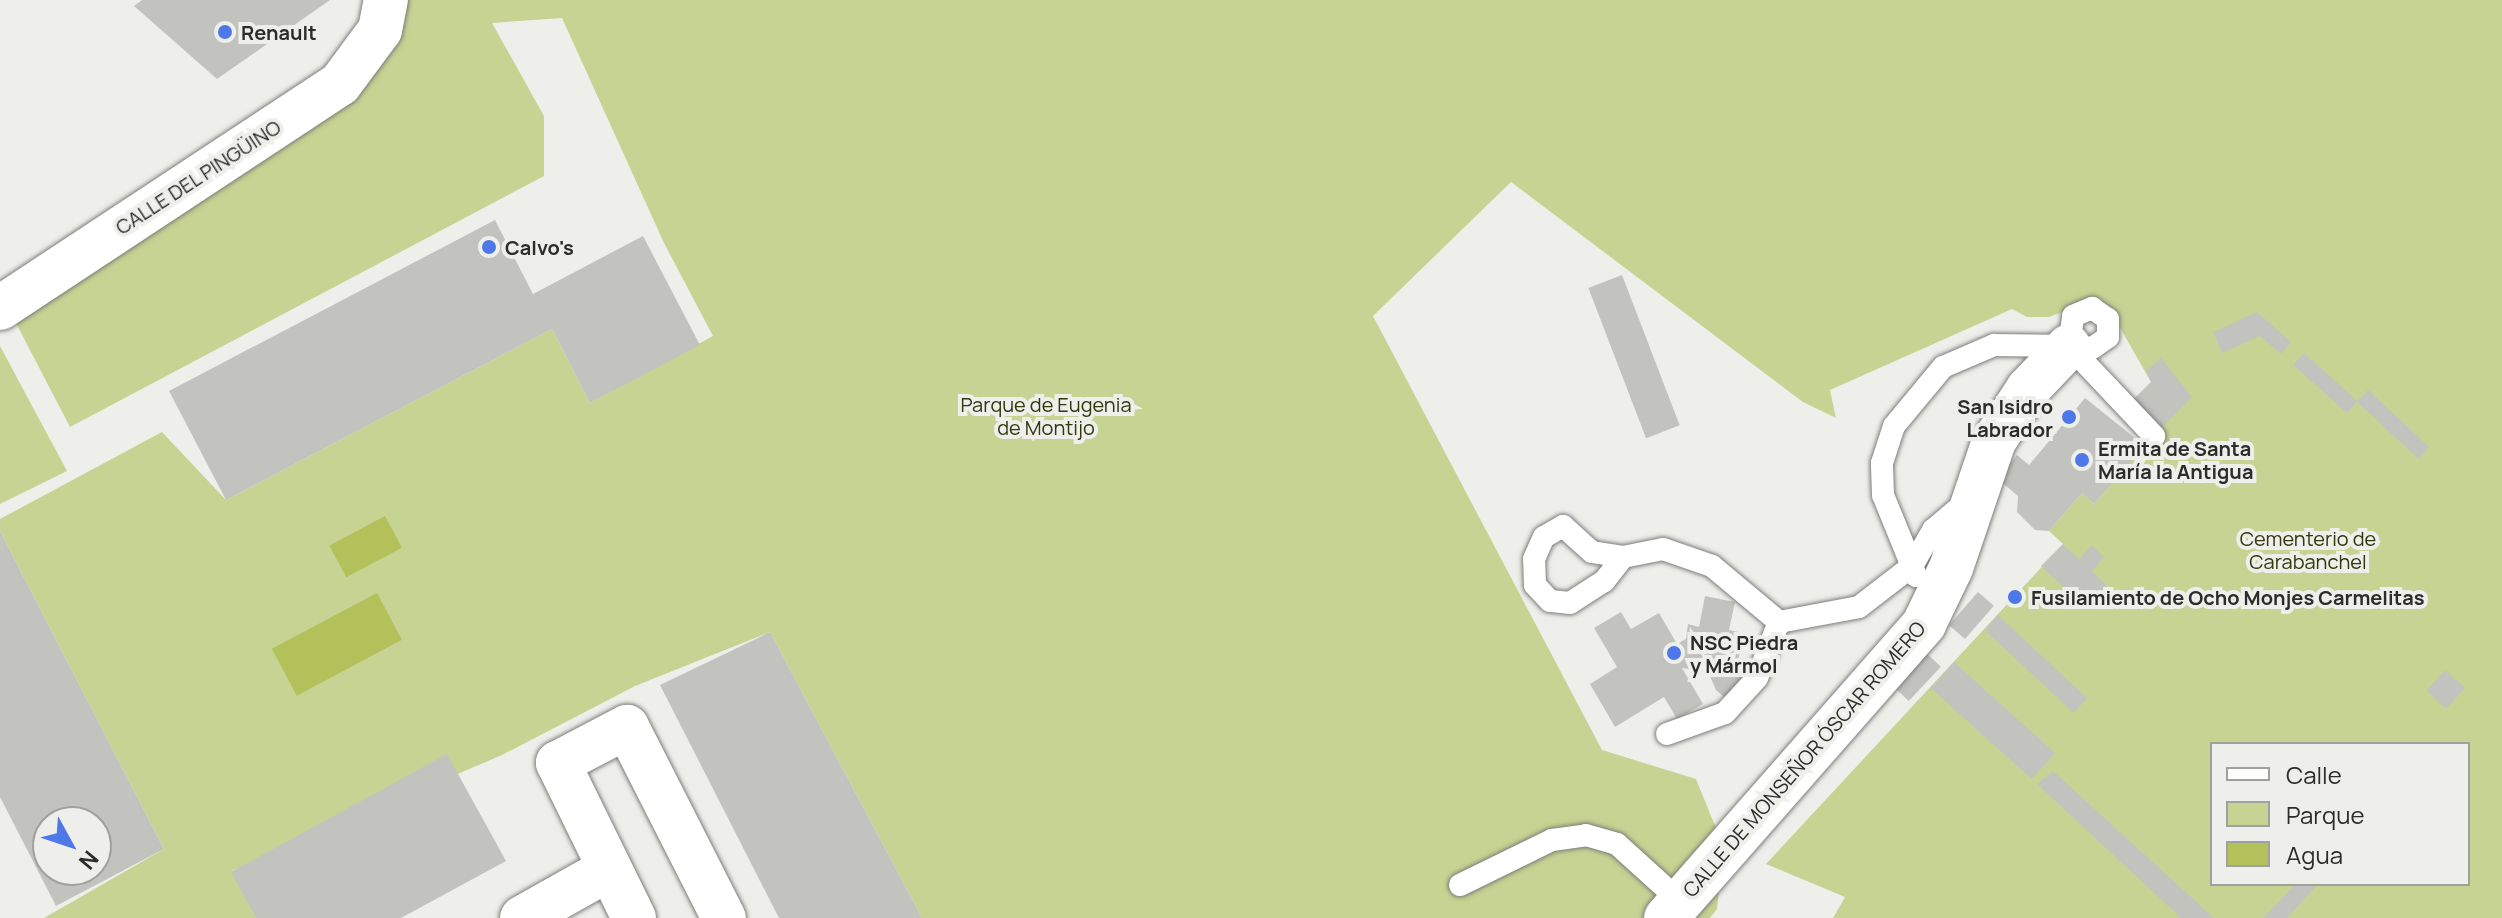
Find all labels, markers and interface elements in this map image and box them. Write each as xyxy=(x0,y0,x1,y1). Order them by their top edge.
place label: Renault xyxy=(241,20,317,44)
marker: Renault xyxy=(216,23,234,41)
street label: CALLE DEL PINGÜINO xyxy=(111,114,285,240)
place label: Calvo's xyxy=(505,235,574,259)
marker: Calvo's xyxy=(480,238,498,256)
park label: Parque de Eugenia de Montijo xyxy=(960,392,1132,439)
place label: San Isidro Labrador xyxy=(1957,394,2053,441)
marker: San Isidro Labrador xyxy=(2060,408,2078,426)
place label: Ermita de Santa María la Antigua xyxy=(2098,436,2253,483)
marker: Ermita de Santa María la Antigua xyxy=(2073,451,2091,469)
park label: Cementerio de Carabanchel xyxy=(2240,527,2376,574)
place label: Fusilamiento de Ocho Monjes Carmelitas xyxy=(2031,585,2425,609)
marker: Fusilamiento de Ocho Monjes Carmelitas xyxy=(2006,588,2024,606)
street label: CALLE DE MONSEÑOR ÓSCAR ROMERO xyxy=(1678,616,1930,902)
place label: NSC Piedra y Mármol xyxy=(1690,630,1798,677)
marker: NSC Piedra y Mármol xyxy=(1665,644,1683,662)
legend xyxy=(2210,742,2470,886)
text: Calle xyxy=(2286,758,2342,791)
text: Parque xyxy=(2286,798,2364,831)
north arrow xyxy=(32,806,112,886)
text: Agua xyxy=(2286,838,2343,871)
text: N xyxy=(72,844,105,876)

